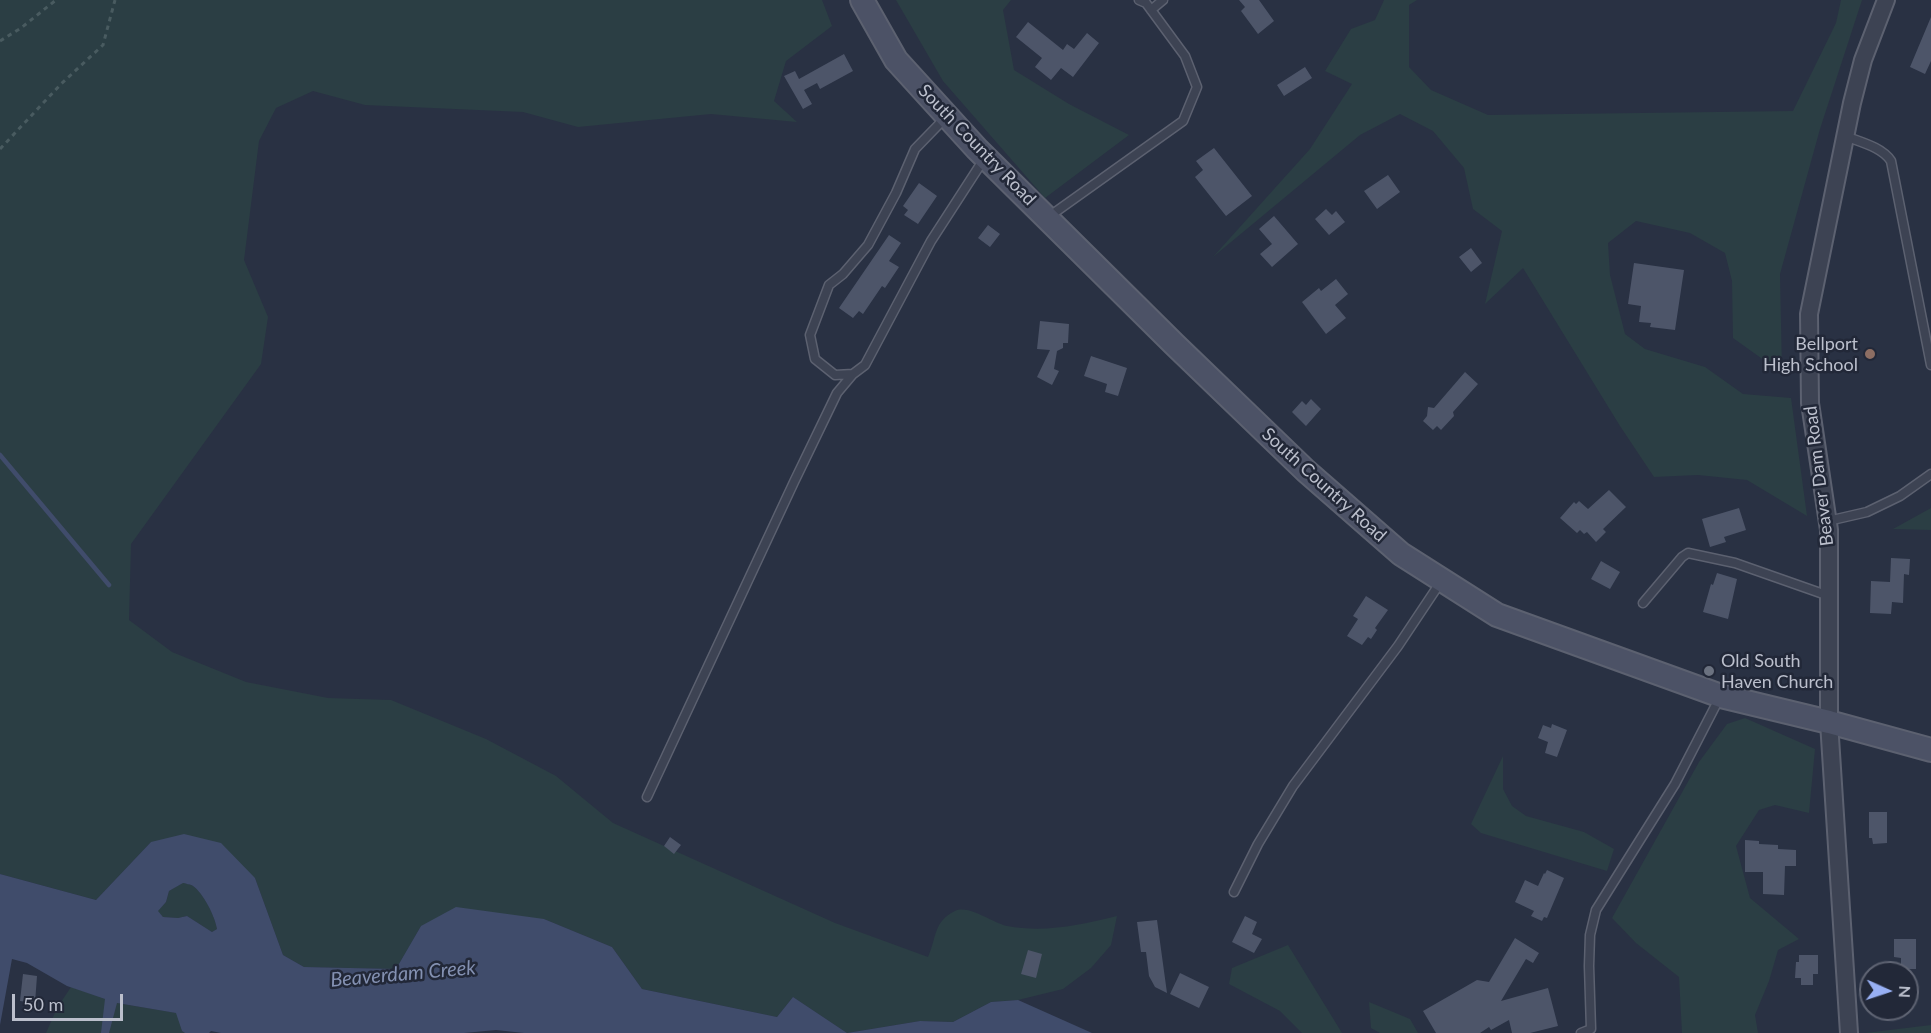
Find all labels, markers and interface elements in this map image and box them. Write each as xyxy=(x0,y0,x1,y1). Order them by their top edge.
street label: South Country Road xyxy=(914,80,1040,210)
place label: Bellport High School xyxy=(1763,333,1858,376)
marker: Bellport High School xyxy=(1863,347,1877,361)
street label: Beaver Dam Road xyxy=(1800,405,1838,547)
street label: South Country Road xyxy=(1257,423,1391,547)
place label: Old South Haven Church xyxy=(1721,650,1833,692)
marker: Old South Haven Church xyxy=(1702,664,1716,678)
water label: Beaverdam Creek xyxy=(329,956,477,992)
north arrow xyxy=(1859,961,1919,1021)
scale bar xyxy=(15,982,126,1020)
text: N xyxy=(1896,985,1915,999)
text: 50 m xyxy=(23,993,63,1015)

